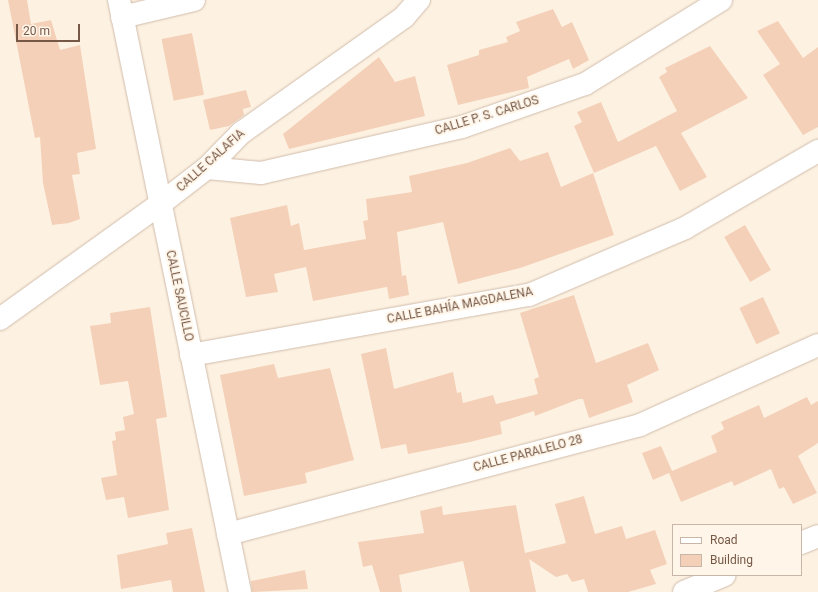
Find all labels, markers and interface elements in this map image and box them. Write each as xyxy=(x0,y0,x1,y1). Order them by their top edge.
scale bar xyxy=(18,16,82,42)
text: 20 m xyxy=(23,24,50,38)
street label: CALLE P. S. CARLOS xyxy=(433,93,541,139)
street label: CALLE CALAFIA xyxy=(174,127,248,195)
street label: CALLE SAUCILLO xyxy=(162,249,196,343)
street label: CALLE BAHÍA MAGDALENA xyxy=(386,285,534,327)
street label: CALLE PARALELO 28 xyxy=(472,433,584,475)
legend xyxy=(672,524,802,576)
text: Road xyxy=(710,533,738,547)
text: Building xyxy=(710,553,753,567)

